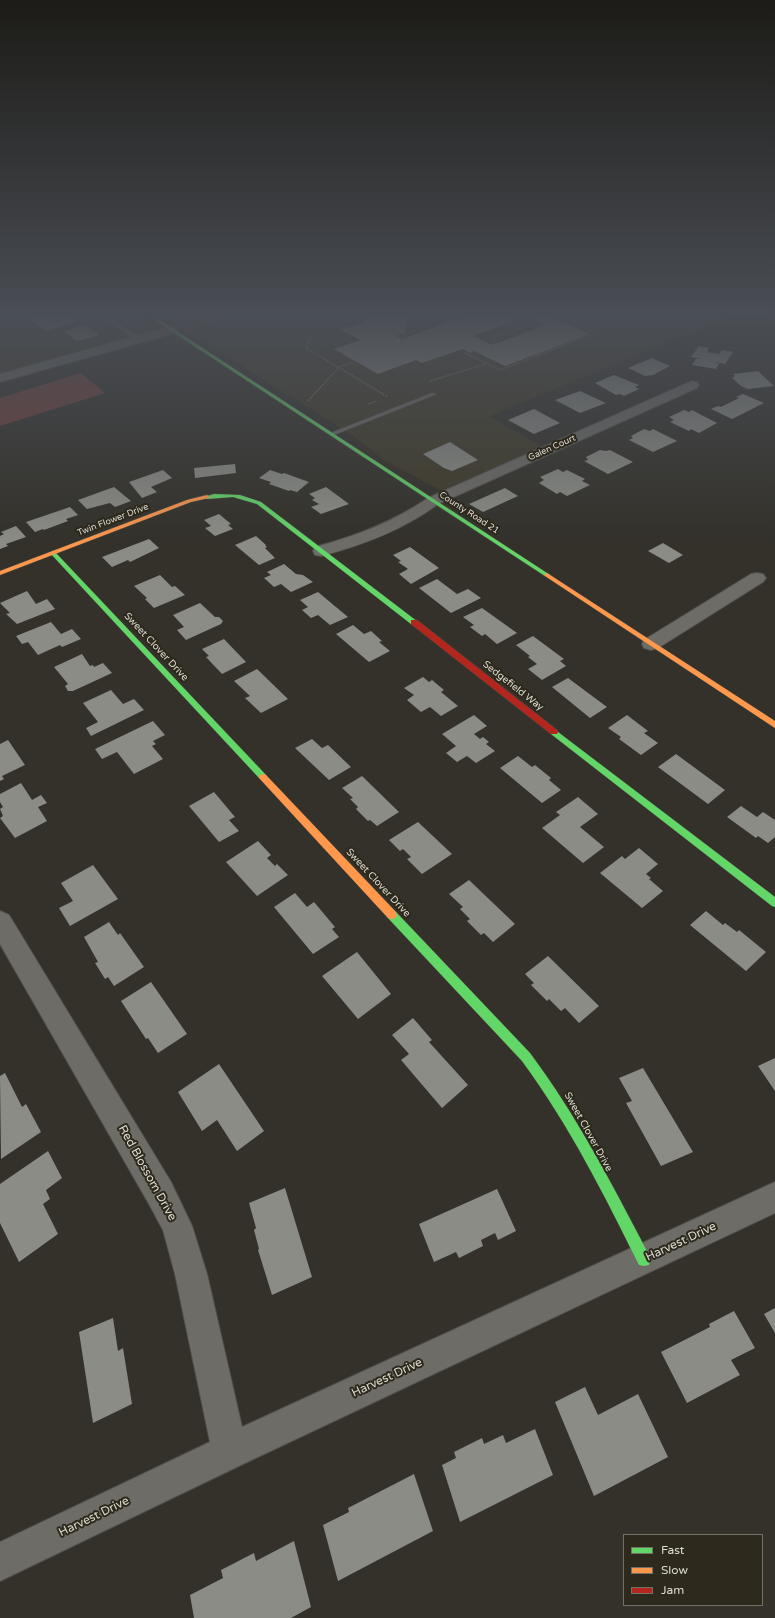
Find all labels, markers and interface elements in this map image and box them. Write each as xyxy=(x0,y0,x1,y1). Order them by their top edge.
street label: Galen Court xyxy=(527,433,577,463)
street label: County Road 21 xyxy=(437,490,501,536)
street label: Twin Flower Drive xyxy=(76,501,150,539)
street label: Sweet Clover Drive xyxy=(121,610,191,684)
street label: Sedgefield Way xyxy=(480,658,546,714)
street label: Sweet Clover Drive xyxy=(343,846,413,920)
street label: Sweet Clover Drive xyxy=(561,1090,615,1174)
street label: Red Blossom Drive xyxy=(115,1123,179,1223)
street label: Harvest Drive xyxy=(643,1219,719,1265)
street label: Harvest Drive xyxy=(349,1355,425,1401)
street label: Harvest Drive xyxy=(56,1494,132,1540)
legend xyxy=(623,1534,763,1606)
text: Fast xyxy=(661,1543,684,1557)
text: Slow xyxy=(661,1563,688,1577)
text: Jam xyxy=(661,1583,684,1597)

